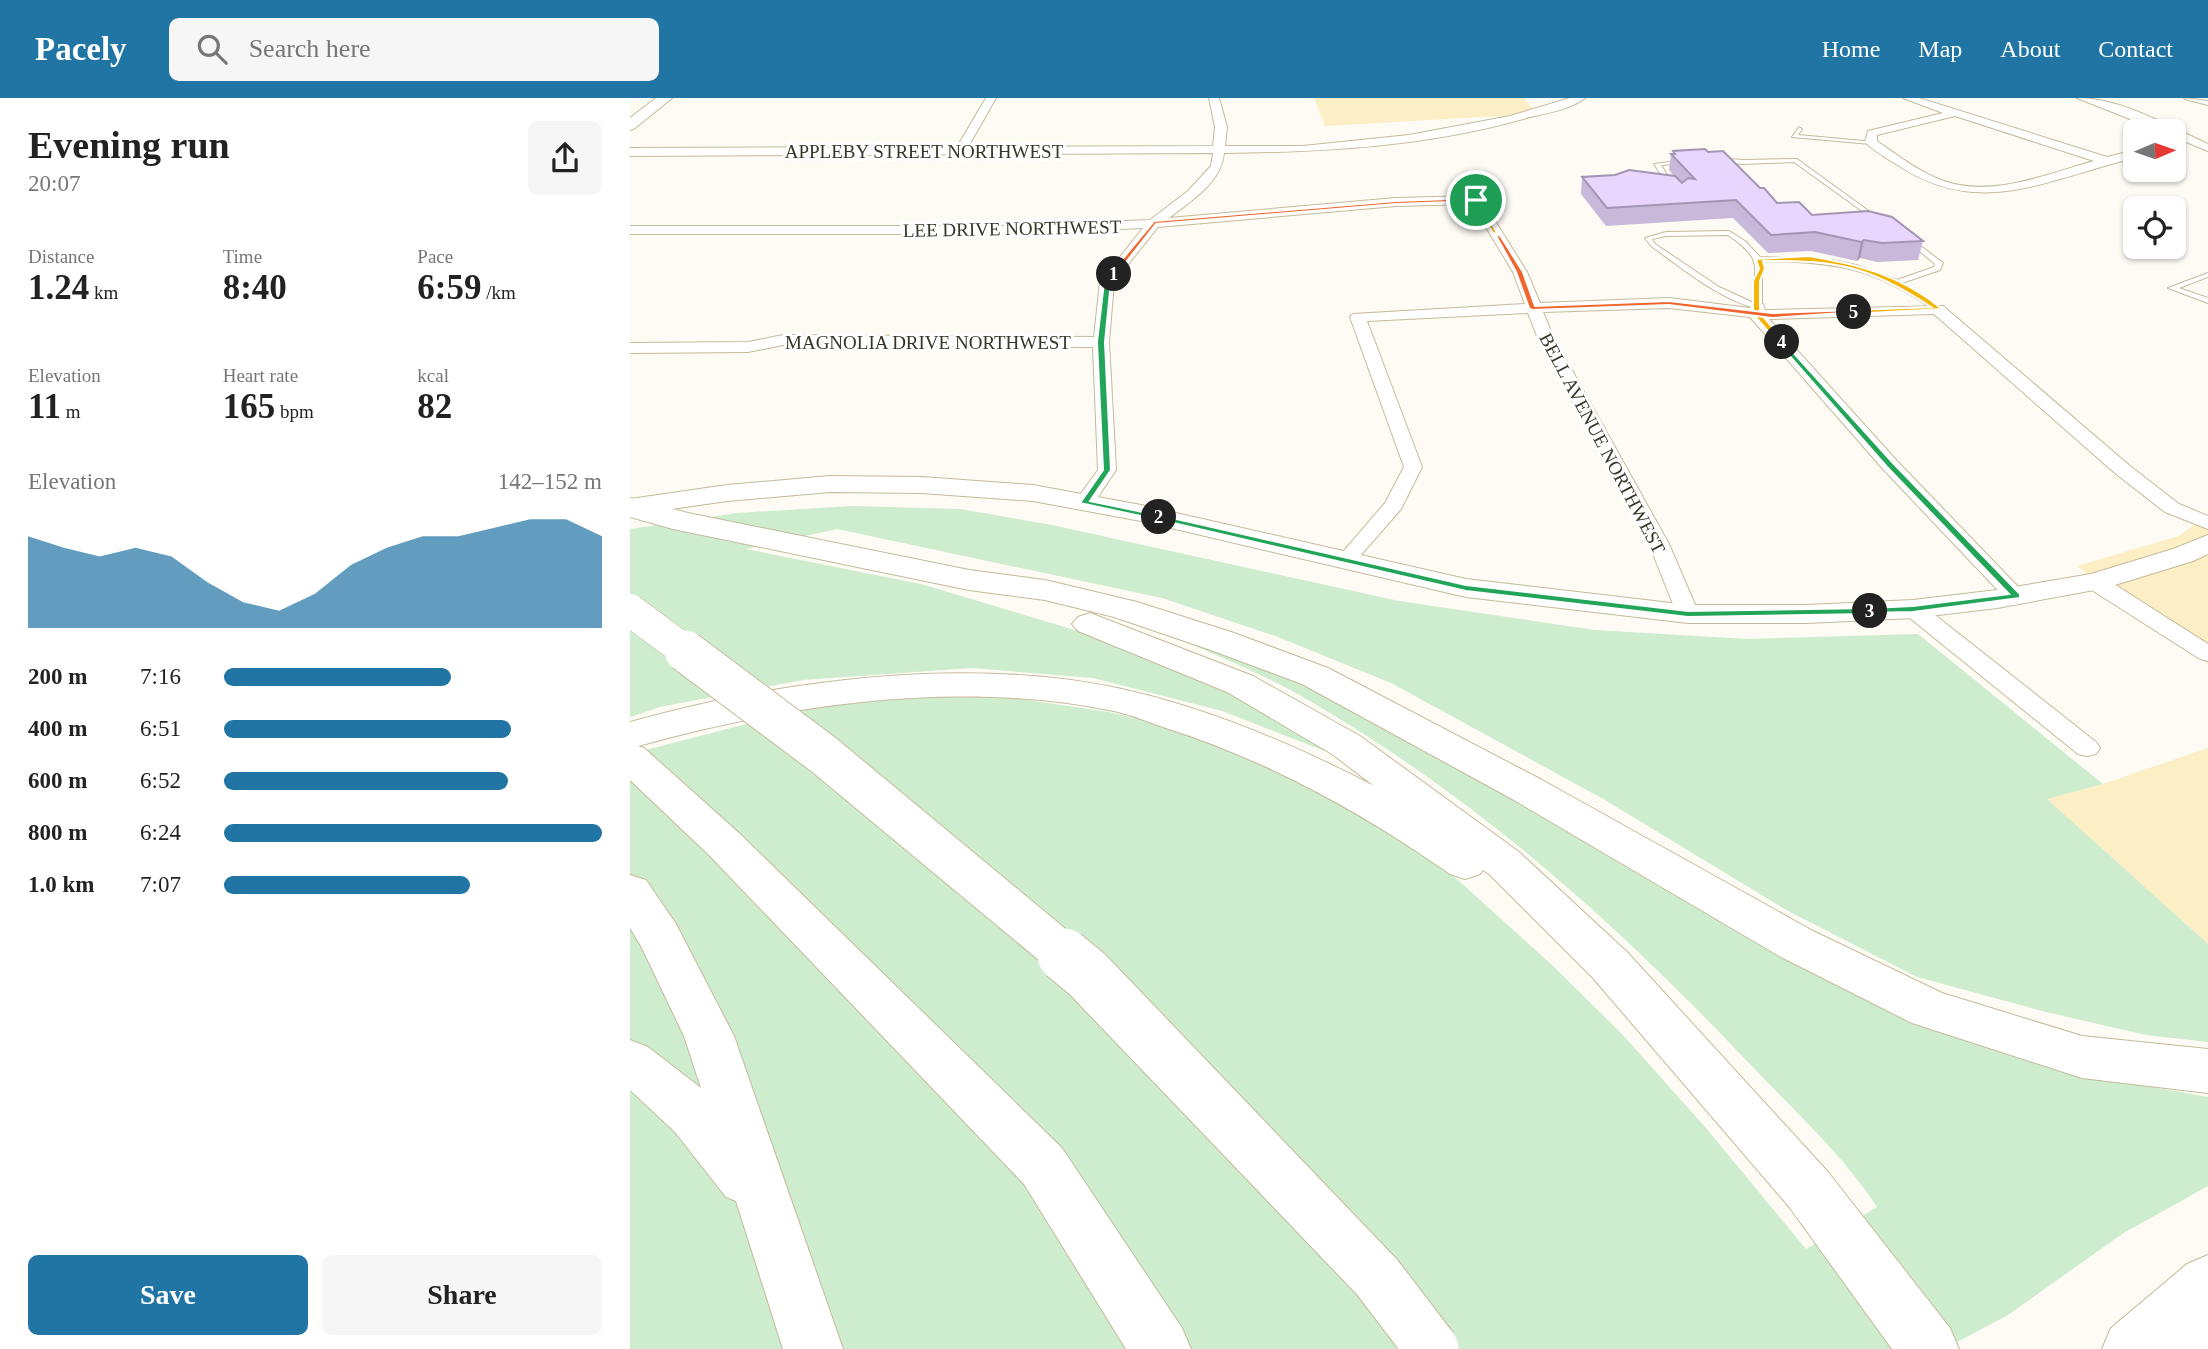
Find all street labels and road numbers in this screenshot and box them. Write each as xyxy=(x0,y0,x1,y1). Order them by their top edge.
street label: APPLEBY STREET NORTHWEST xyxy=(785,141,1064,162)
street label: LEE DRIVE NORTHWEST xyxy=(903,216,1122,241)
street label: BELL AVENUE NORTHWEST xyxy=(1535,329,1670,558)
street label: MAGNOLIA DRIVE NORTHWEST xyxy=(785,332,1071,353)

